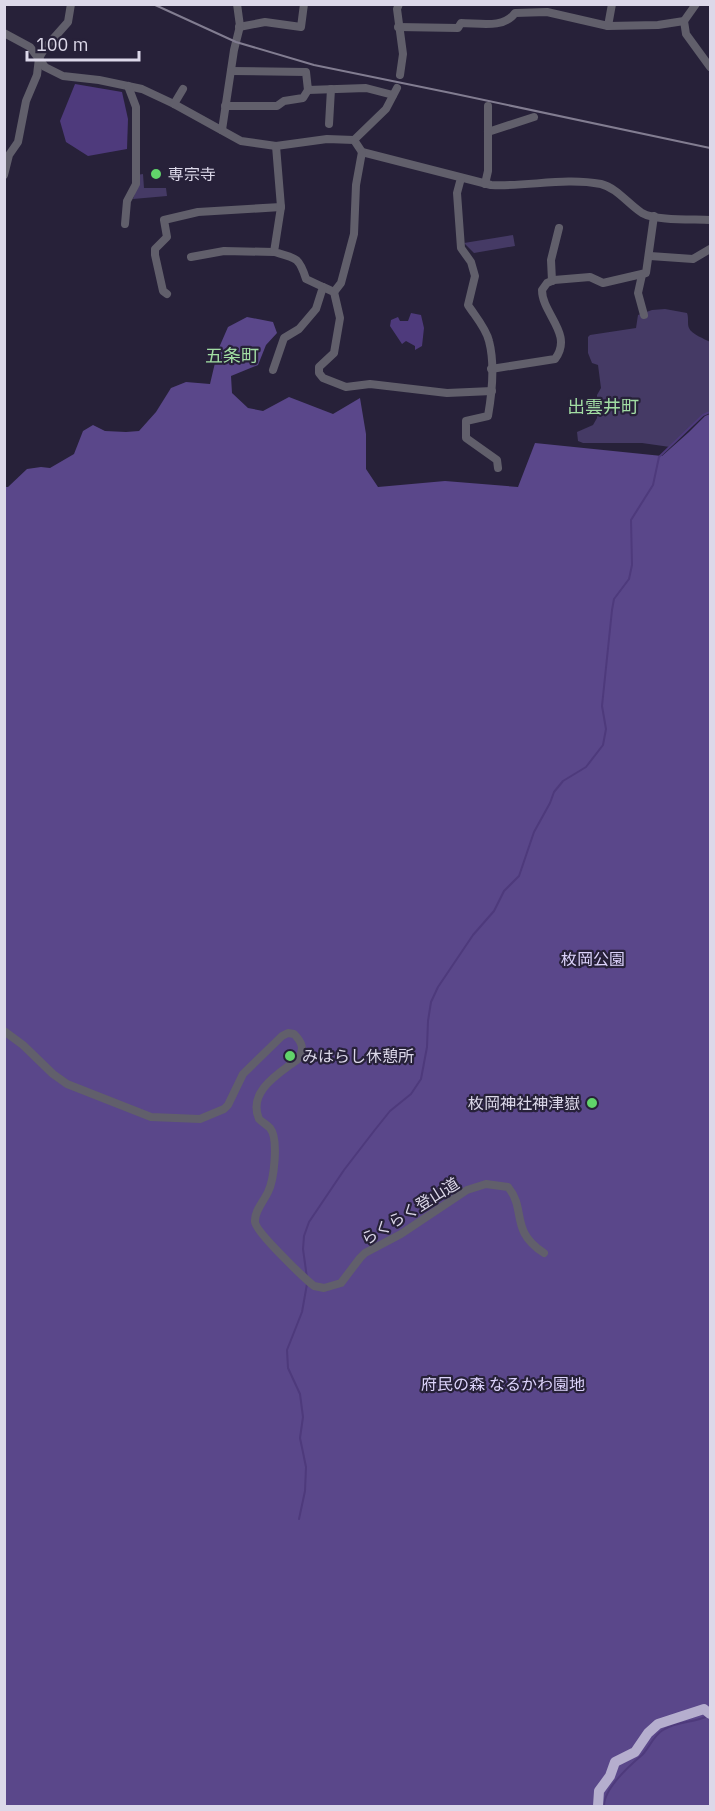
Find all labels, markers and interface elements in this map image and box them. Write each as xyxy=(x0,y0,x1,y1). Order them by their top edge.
scale bar xyxy=(27,24,140,62)
text: 100 m xyxy=(36,33,88,56)
place label: 専宗寺 xyxy=(168,164,216,184)
marker: 専宗寺 xyxy=(149,167,163,181)
district label: 五条町 xyxy=(205,344,259,367)
district label: 出雲井町 xyxy=(567,395,639,418)
park label: 枚岡公園 xyxy=(561,949,625,969)
place label: みはらし休憩所 xyxy=(302,1046,414,1066)
marker: みはらし休憩所 xyxy=(283,1049,297,1063)
place label: 枚岡神社神津嶽 xyxy=(468,1093,580,1113)
marker: 枚岡神社神津嶽 xyxy=(585,1096,599,1110)
street label: らくらく登山道 xyxy=(357,1173,463,1249)
park label: 府民の森 なるかわ園地 xyxy=(421,1374,585,1394)

